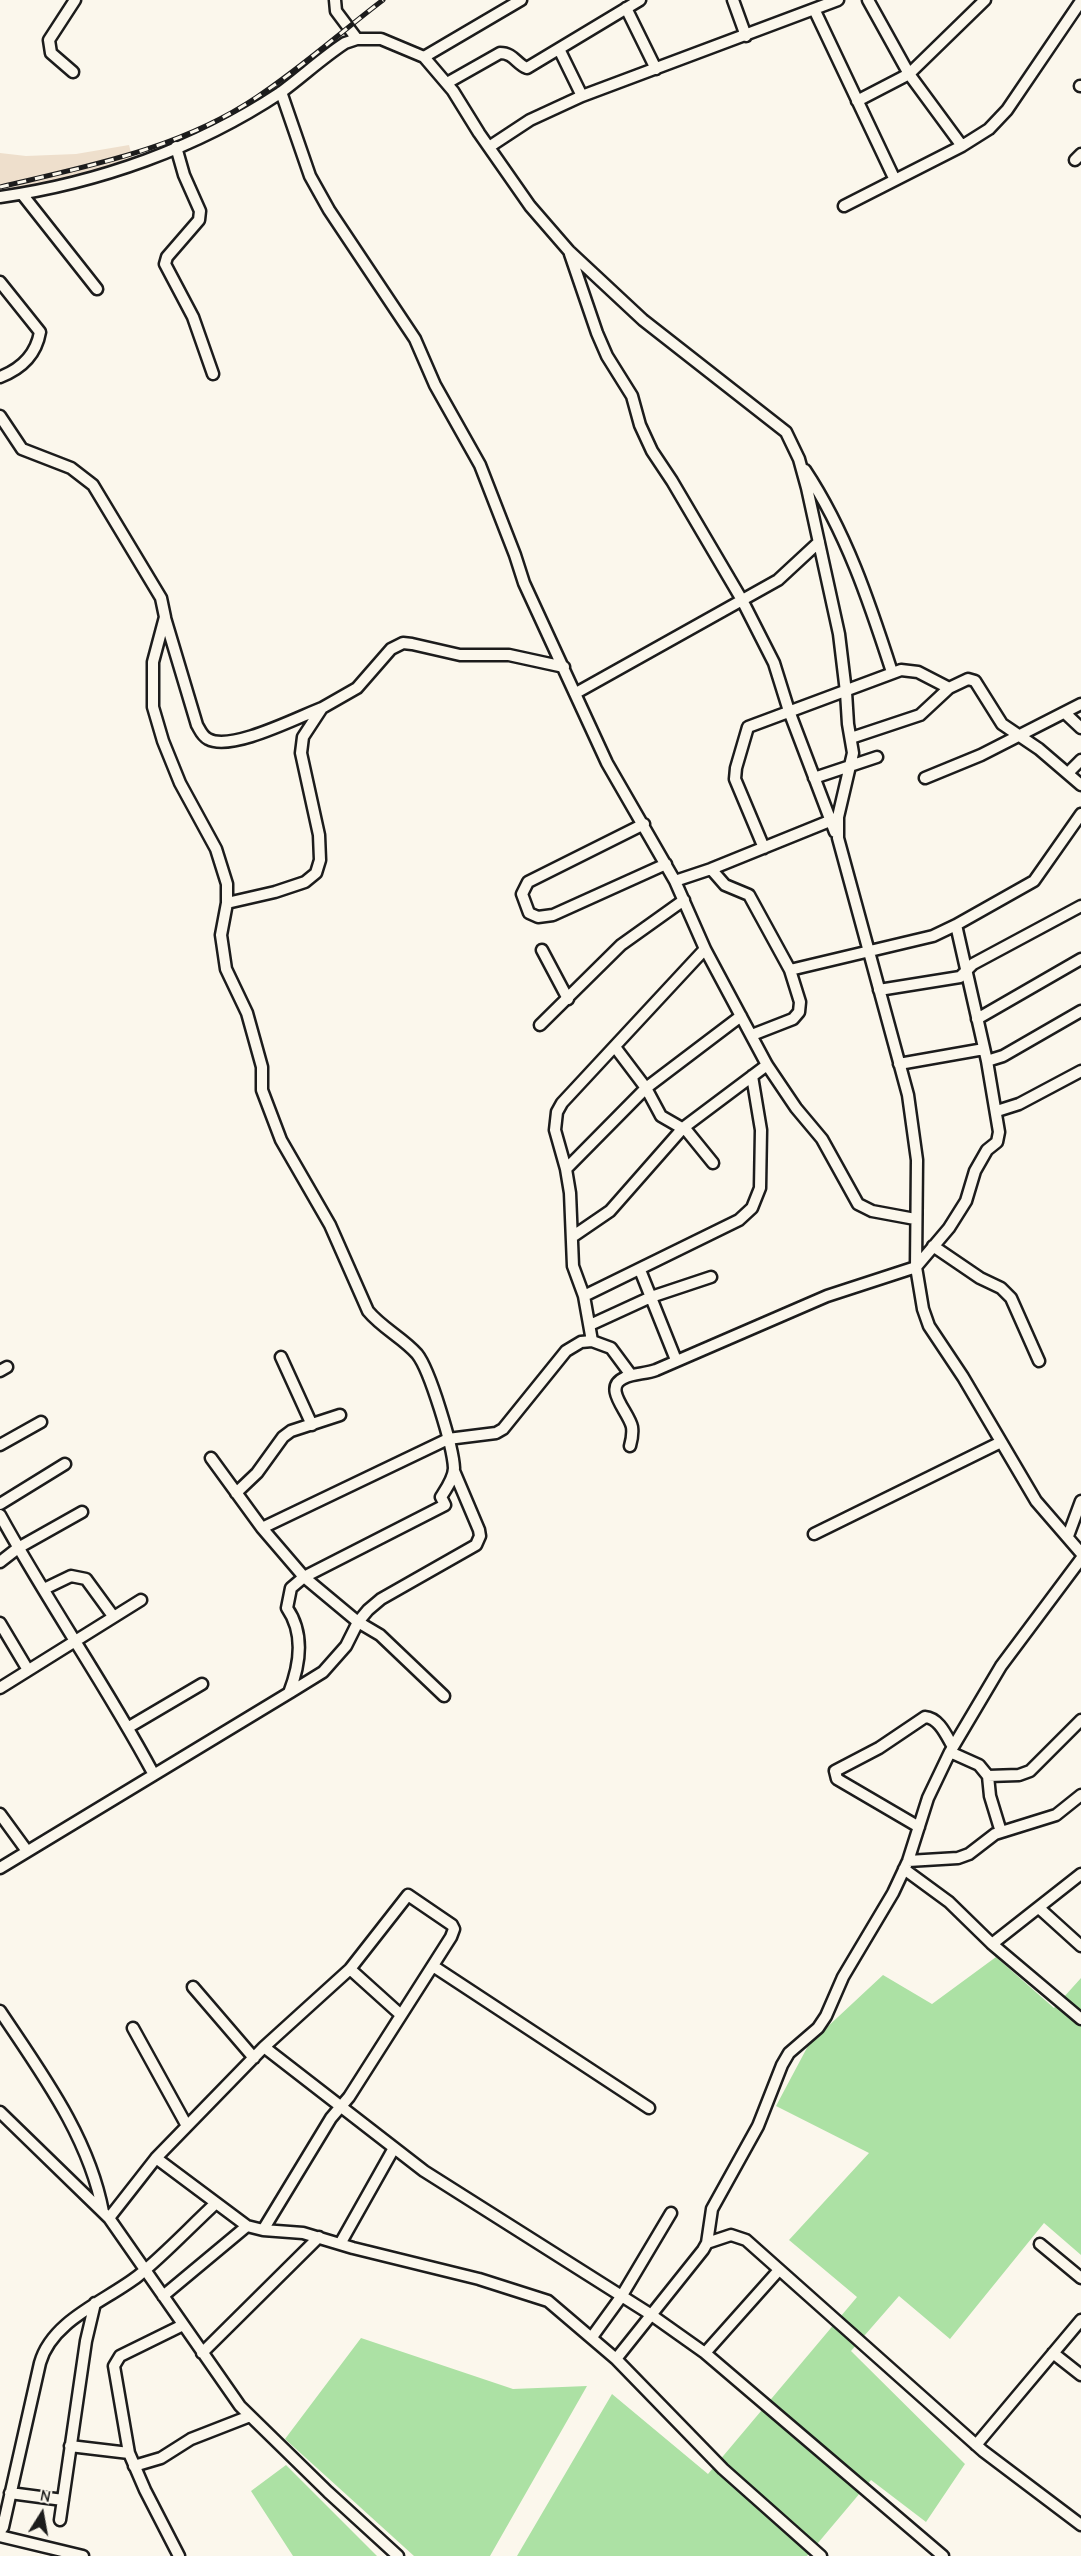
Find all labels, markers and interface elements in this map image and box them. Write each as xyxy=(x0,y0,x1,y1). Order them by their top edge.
north arrow xyxy=(12,2484,72,2544)
text: N xyxy=(39,2487,52,2506)

